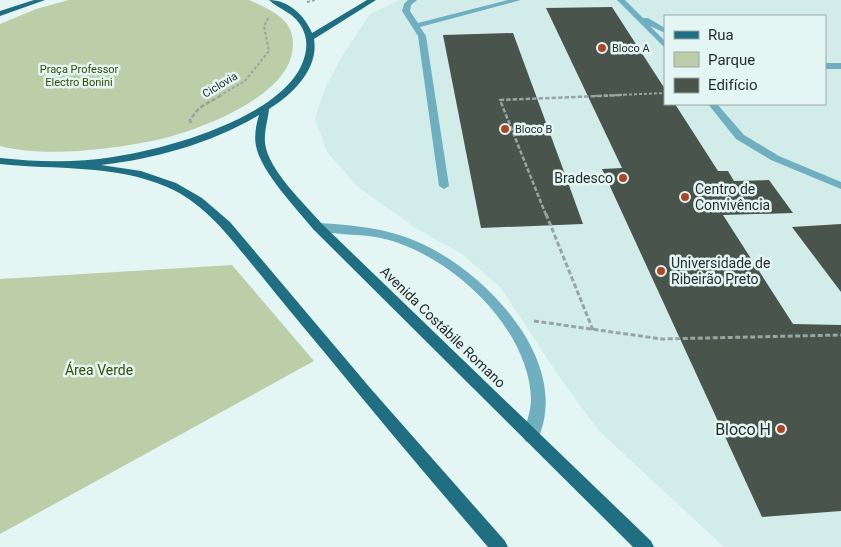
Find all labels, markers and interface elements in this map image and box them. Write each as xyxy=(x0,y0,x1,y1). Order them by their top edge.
legend xyxy=(664,15,826,105)
text: Rua xyxy=(708,26,734,44)
marker: Bloco A xyxy=(596,42,608,54)
place label: Bloco A xyxy=(612,42,651,55)
text: Parque xyxy=(708,51,755,69)
park label: Praça Professor Electro Bonini xyxy=(40,63,119,89)
street label: Ciclovia xyxy=(200,70,240,100)
text: Edifício xyxy=(708,76,757,94)
marker: Bloco B xyxy=(499,123,511,135)
place label: Bloco B xyxy=(515,123,553,136)
place label: Bradesco xyxy=(554,170,613,186)
marker: Bradesco xyxy=(617,172,629,184)
place label: Centro de Convivência xyxy=(695,181,770,213)
marker: Centro de Convivência xyxy=(679,191,691,203)
place label: Universidade de Ribeirão Preto xyxy=(671,255,770,287)
street label: Avenida Costábile Romano xyxy=(377,263,509,391)
marker: Universidade de Ribeirão Preto xyxy=(655,265,667,277)
park label: Área Verde xyxy=(65,361,133,378)
place label: Bloco H xyxy=(715,420,771,439)
marker: Bloco H xyxy=(775,423,787,435)

